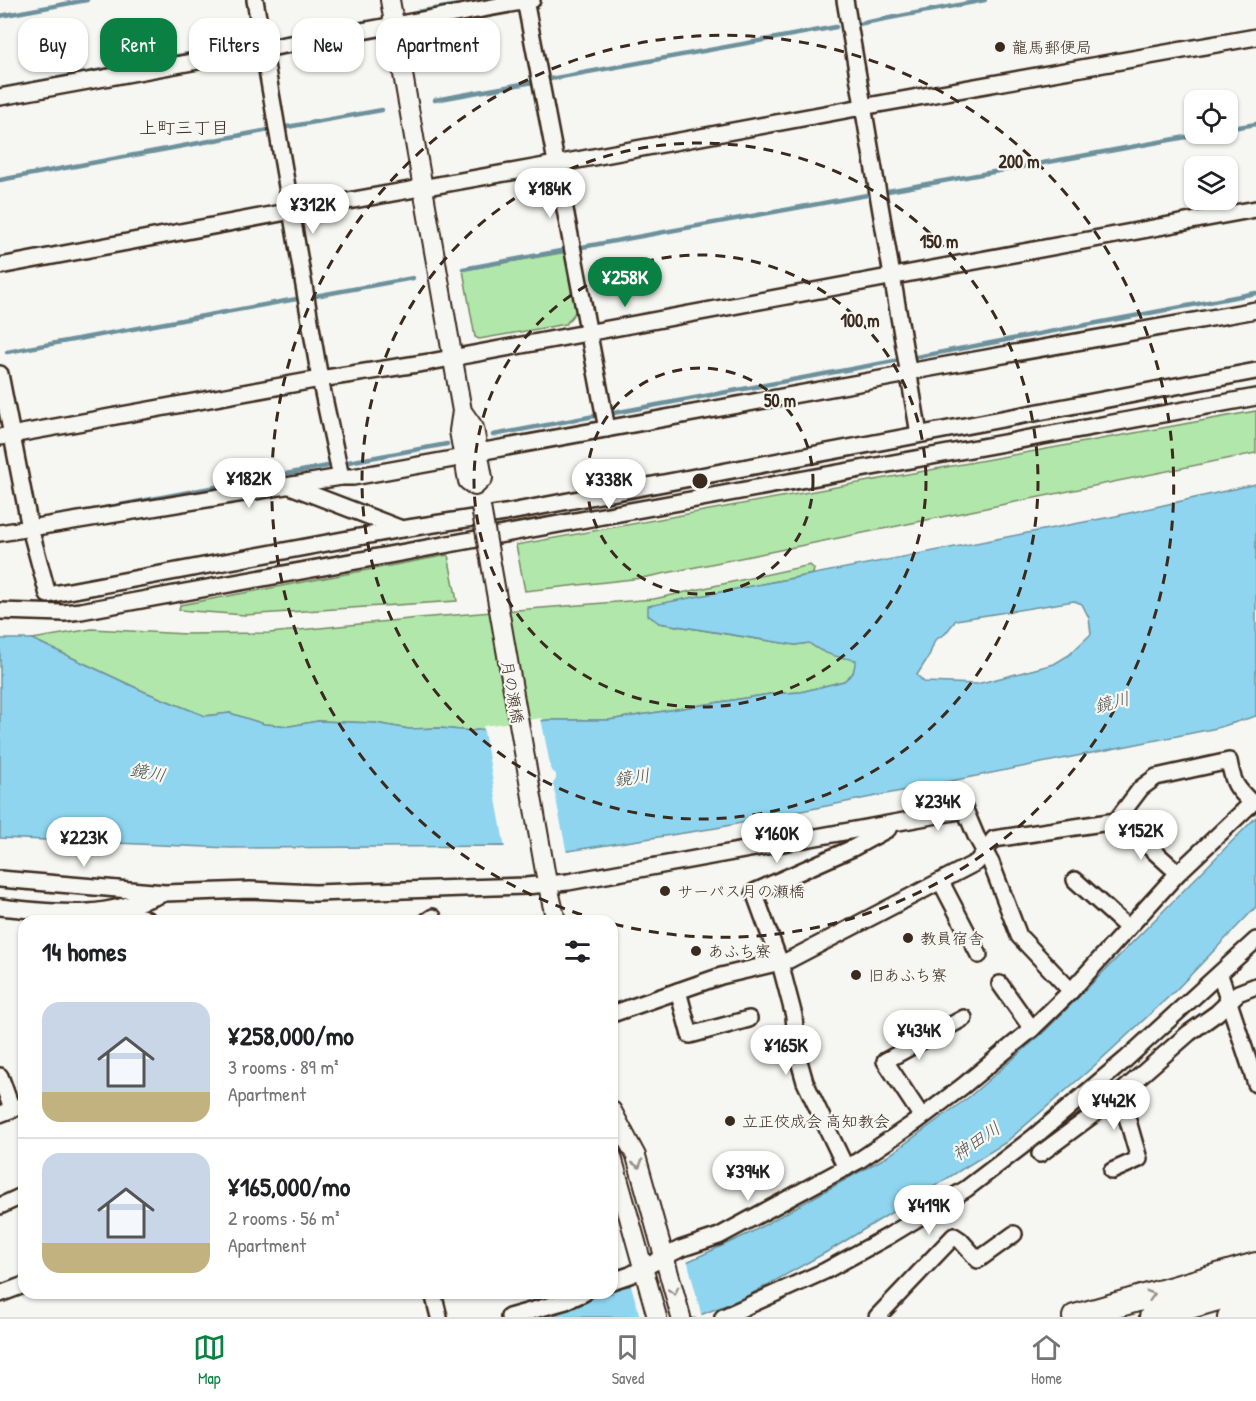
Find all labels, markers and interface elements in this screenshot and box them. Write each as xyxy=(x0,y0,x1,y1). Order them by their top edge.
chip: Buy xyxy=(18,18,88,72)
chip: Rent xyxy=(100,18,177,72)
chip: Filters xyxy=(189,18,280,72)
chip: New xyxy=(292,18,364,72)
chip: Apartment xyxy=(376,18,500,72)
place label: 龍馬郵便局 xyxy=(1012,36,1092,58)
marker: 龍馬郵便局 xyxy=(993,40,1007,54)
map controls xyxy=(1184,90,1238,210)
button: locate xyxy=(1184,90,1238,144)
district label: 上町三丁目 xyxy=(139,115,229,140)
text: 200 m xyxy=(999,149,1039,174)
button: layers xyxy=(1184,156,1238,210)
pin: ¥184K xyxy=(508,168,592,219)
text: ¥184K xyxy=(528,174,572,201)
pin: ¥312K xyxy=(271,184,355,235)
text: ¥312K xyxy=(290,190,336,217)
text: 150 m xyxy=(920,229,958,254)
pin: ¥258K xyxy=(583,257,667,308)
text: ¥258K xyxy=(602,263,648,290)
text: 100 m xyxy=(840,308,880,333)
text: 50 m xyxy=(764,388,796,413)
pin: ¥182K xyxy=(207,458,291,509)
pin: ¥338K xyxy=(567,459,651,510)
text: ¥182K xyxy=(226,464,272,491)
text: ¥338K xyxy=(586,465,632,492)
centre of rings xyxy=(690,471,710,491)
street label: 月の瀬橋 xyxy=(497,659,529,725)
water label: 鏡川 xyxy=(1092,686,1132,718)
water label: 鏡川 xyxy=(128,756,168,788)
water label: 鏡川 xyxy=(612,762,652,792)
pin: ¥234K xyxy=(896,781,980,832)
text: ¥234K xyxy=(915,787,961,814)
pin: ¥152K xyxy=(1099,810,1183,861)
pin: ¥160K xyxy=(735,813,819,864)
text: ¥152K xyxy=(1119,816,1163,843)
pin: ¥223K xyxy=(42,817,126,868)
text: ¥160K xyxy=(755,819,799,846)
text: ¥223K xyxy=(60,823,108,850)
place label: サーパス月の瀬橋 xyxy=(677,880,805,902)
marker: サーパス月の瀬橋 xyxy=(658,884,672,898)
place label: 教員宿舎 xyxy=(920,927,984,949)
marker: 教員宿舎 xyxy=(901,931,915,945)
text: 14 homes xyxy=(42,934,127,969)
icon: filters xyxy=(561,935,594,968)
place label: あふち寮 xyxy=(708,940,771,962)
marker: あふち寮 xyxy=(689,944,703,958)
place label: 旧あふち寮 xyxy=(868,964,947,986)
marker: 旧あふち寮 xyxy=(849,968,863,982)
pin: ¥434K xyxy=(877,1010,961,1061)
text: ¥434K xyxy=(897,1016,941,1043)
text: ¥258,000/mo xyxy=(228,1018,354,1053)
pin: ¥165K xyxy=(744,1025,828,1076)
icon: home xyxy=(90,1026,162,1098)
text: ¥165K xyxy=(764,1031,808,1058)
text: 3 rooms · 89 m² xyxy=(228,1053,339,1080)
text: Apartment xyxy=(228,1080,306,1107)
pin: ¥442K xyxy=(1072,1080,1156,1131)
text: ¥442K xyxy=(1092,1086,1136,1113)
place label: 立正佼成会 高知教会 xyxy=(742,1110,890,1132)
marker: 立正佼成会 高知教会 xyxy=(723,1114,737,1128)
water label: 神田川 xyxy=(947,1116,1005,1166)
pin: ¥394K xyxy=(706,1151,790,1202)
text: ¥394K xyxy=(726,1157,770,1184)
one-way arrow xyxy=(631,1158,643,1169)
text: ¥165,000/mo xyxy=(228,1169,350,1204)
icon: home xyxy=(90,1177,162,1249)
pin: ¥419K xyxy=(887,1185,971,1236)
text: ¥419K xyxy=(908,1191,950,1218)
text: 2 rooms · 56 m² xyxy=(228,1204,340,1231)
text: Apartment xyxy=(228,1231,306,1258)
one-way arrow xyxy=(667,1285,679,1296)
one-way arrow xyxy=(1145,1290,1156,1302)
tab: Map xyxy=(193,1331,226,1389)
tab: Saved xyxy=(611,1331,644,1389)
tab: Home xyxy=(1030,1331,1063,1389)

